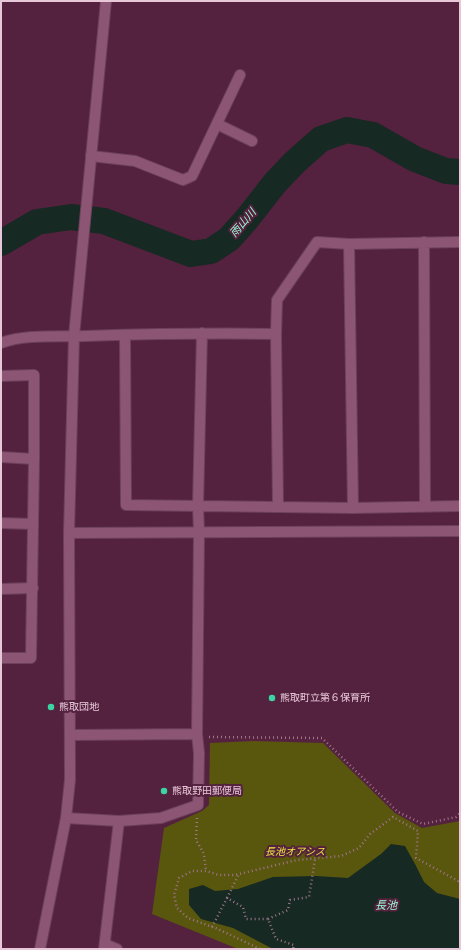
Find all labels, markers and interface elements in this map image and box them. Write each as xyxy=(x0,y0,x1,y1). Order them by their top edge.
water label: 雨山川 xyxy=(227,206,259,240)
place label: 熊取町立第６保育所 xyxy=(280,692,370,704)
marker: 熊取町立第６保育所 xyxy=(267,693,277,703)
place label: 熊取団地 xyxy=(59,701,99,713)
marker: 熊取団地 xyxy=(46,702,56,712)
place label: 熊取野田郵便局 xyxy=(172,785,242,797)
marker: 熊取野田郵便局 xyxy=(159,786,169,796)
park label: 長池オアシス xyxy=(265,846,325,858)
water label: 長池 xyxy=(375,899,397,913)

